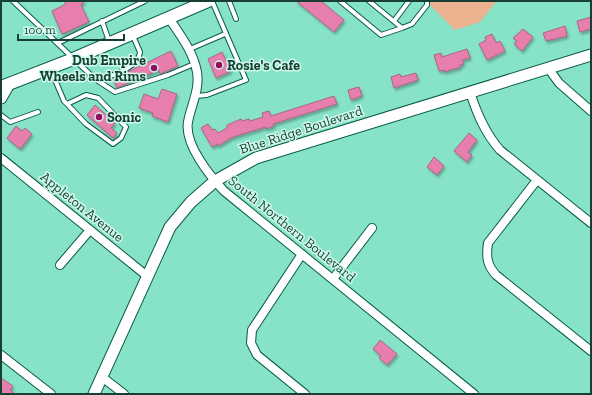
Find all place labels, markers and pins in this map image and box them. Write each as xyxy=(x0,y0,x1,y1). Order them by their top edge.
place label: Dub Empire Wheels and Rims xyxy=(40,52,147,85)
place label: Rosie's Cafe xyxy=(227,57,300,74)
marker: Rosie's Cafe xyxy=(214,60,224,70)
marker: Dub Empire Wheels and Rims xyxy=(149,63,159,73)
place label: Sonic xyxy=(107,109,142,126)
marker: Sonic xyxy=(94,112,104,122)

